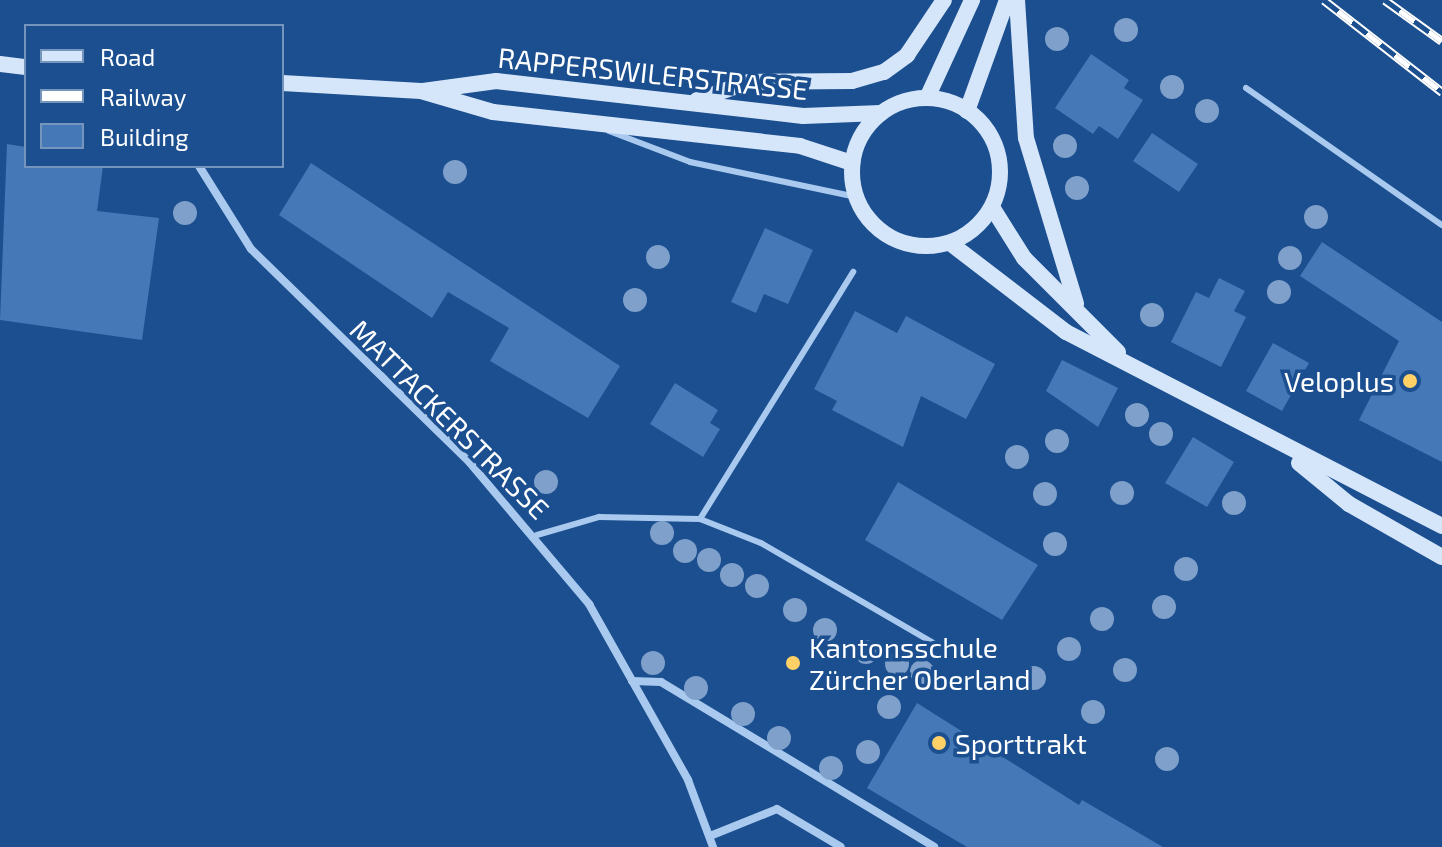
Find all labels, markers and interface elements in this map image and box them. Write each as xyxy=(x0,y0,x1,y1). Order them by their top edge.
legend xyxy=(24,24,284,168)
street label: RAPPERSWILERSTRASSE xyxy=(496,40,810,106)
text: Road xyxy=(100,42,155,71)
text: Railway xyxy=(100,82,186,111)
text: Building xyxy=(100,122,189,151)
street label: MATTACKERSTRASSE xyxy=(344,313,556,525)
place label: Veloplus xyxy=(1284,364,1394,398)
marker: Veloplus xyxy=(1401,372,1419,390)
place label: Kantonsschule Zürcher Oberland xyxy=(809,630,1031,696)
marker: Kantonsschule Zürcher Oberland xyxy=(784,654,802,672)
place label: Sporttrakt xyxy=(955,726,1087,760)
marker: Sporttrakt xyxy=(930,734,948,752)

